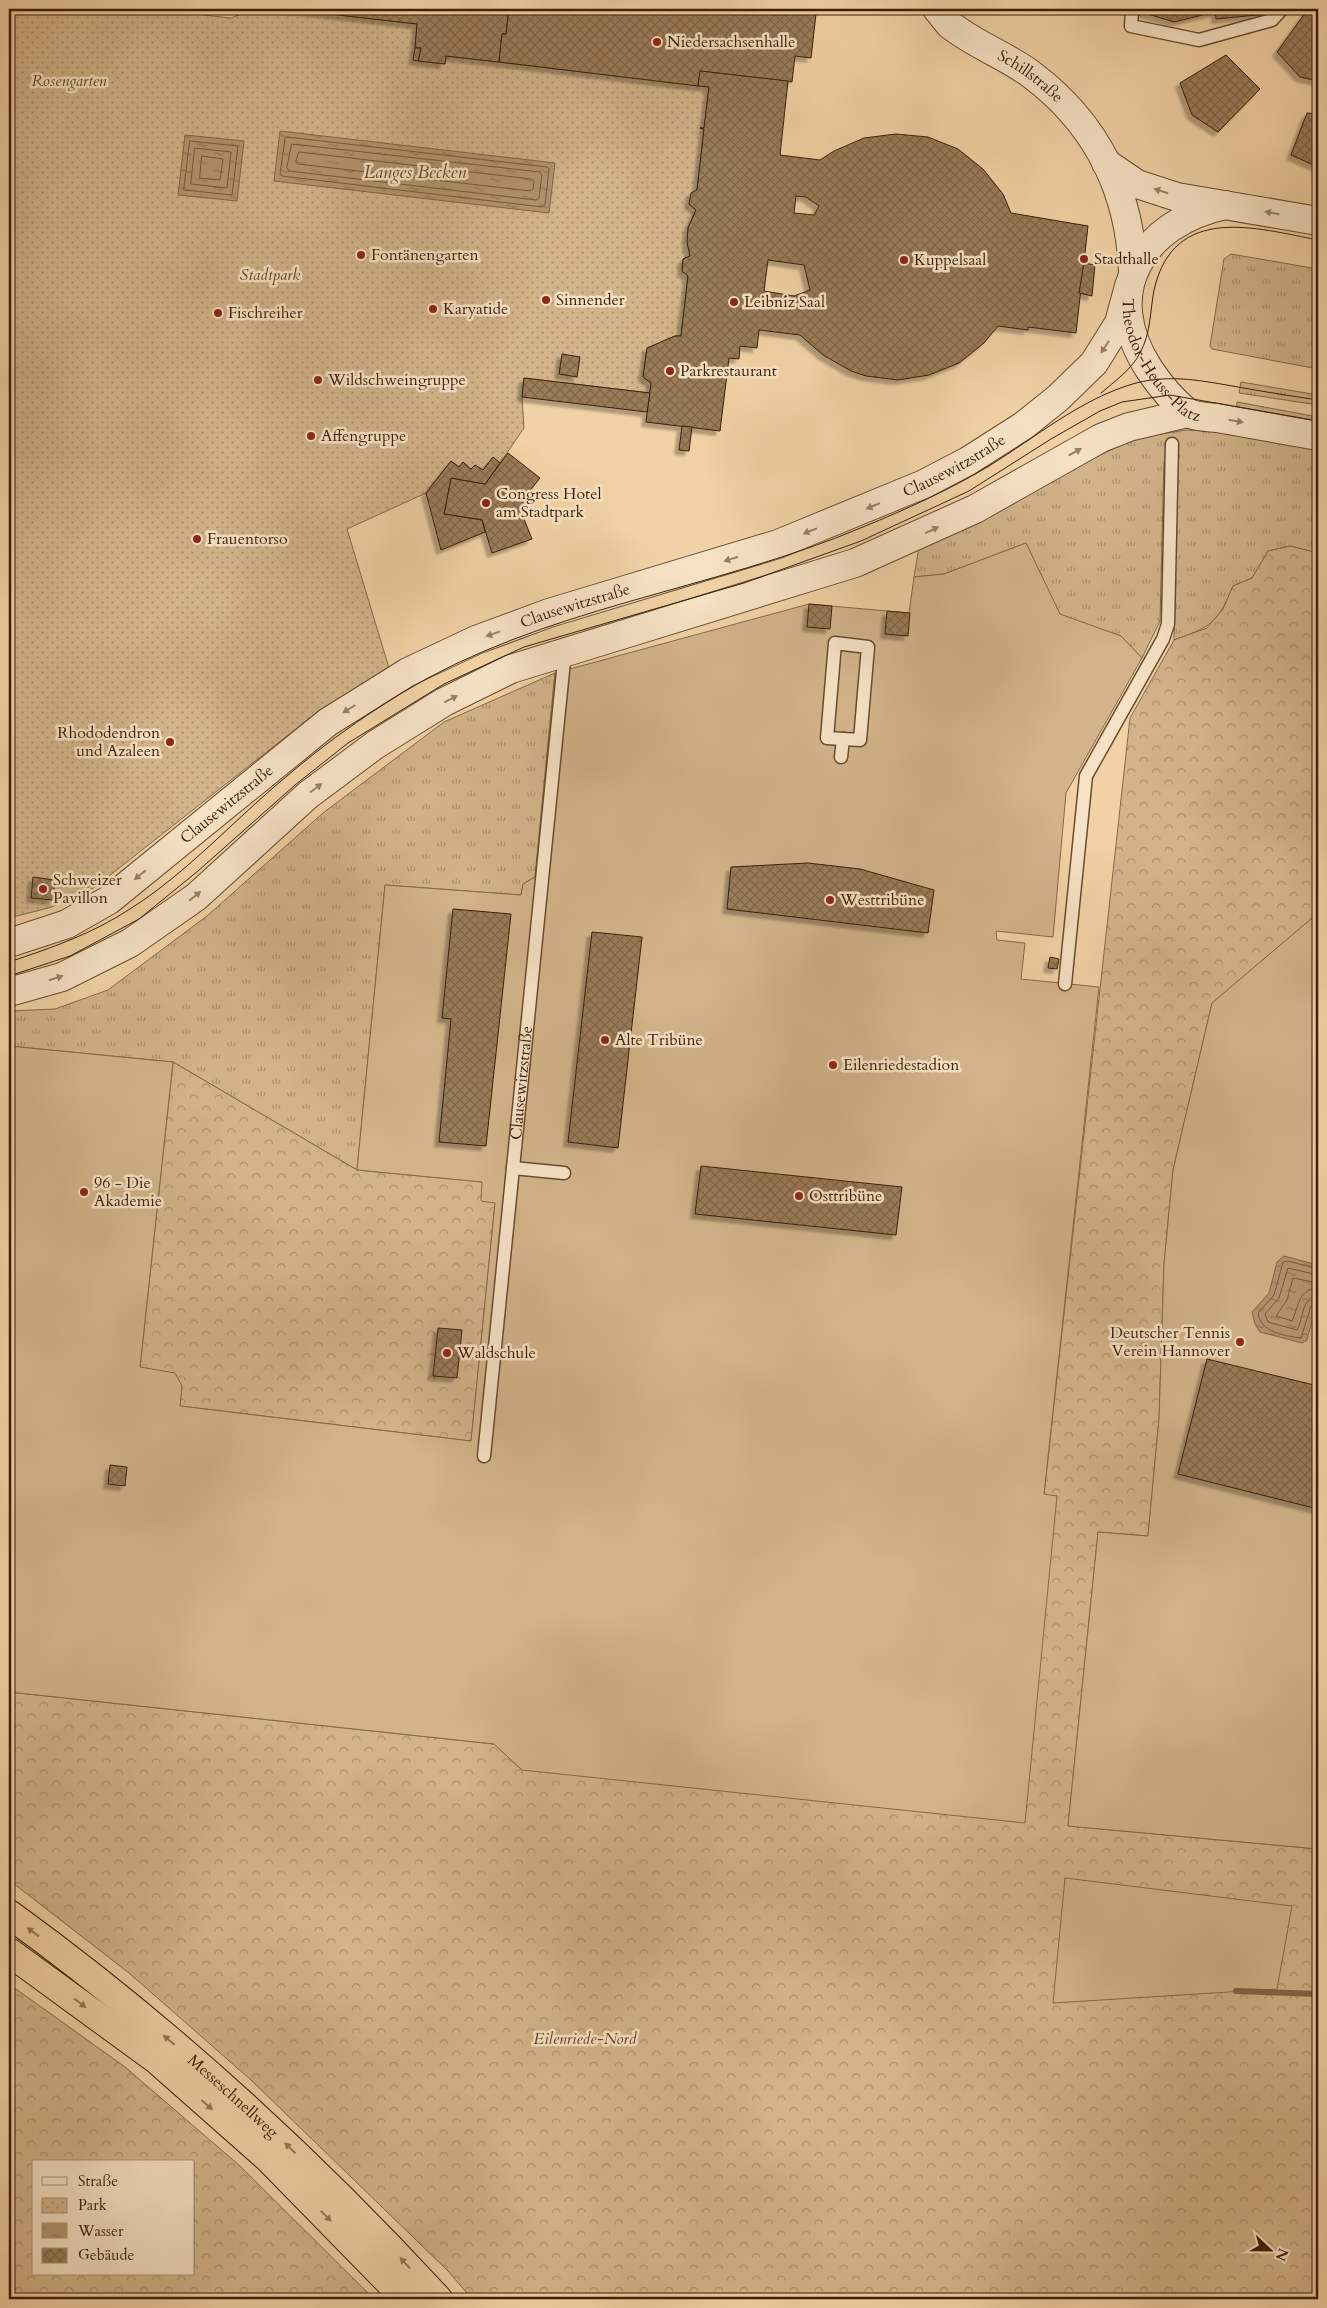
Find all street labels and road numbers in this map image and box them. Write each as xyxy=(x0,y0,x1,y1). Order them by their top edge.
street label: Schillstraße xyxy=(994,45,1068,108)
street label: Theodor-Heuss-Platz xyxy=(1117,298,1202,427)
street label: Clausewitzstraße xyxy=(899,429,1010,503)
street label: Clausewitzstraße xyxy=(517,578,633,634)
street label: Clausewitzstraße xyxy=(175,760,278,849)
street label: Clausewitzstraße xyxy=(505,1025,538,1141)
street label: Messeschnellweg xyxy=(183,2050,283,2143)

